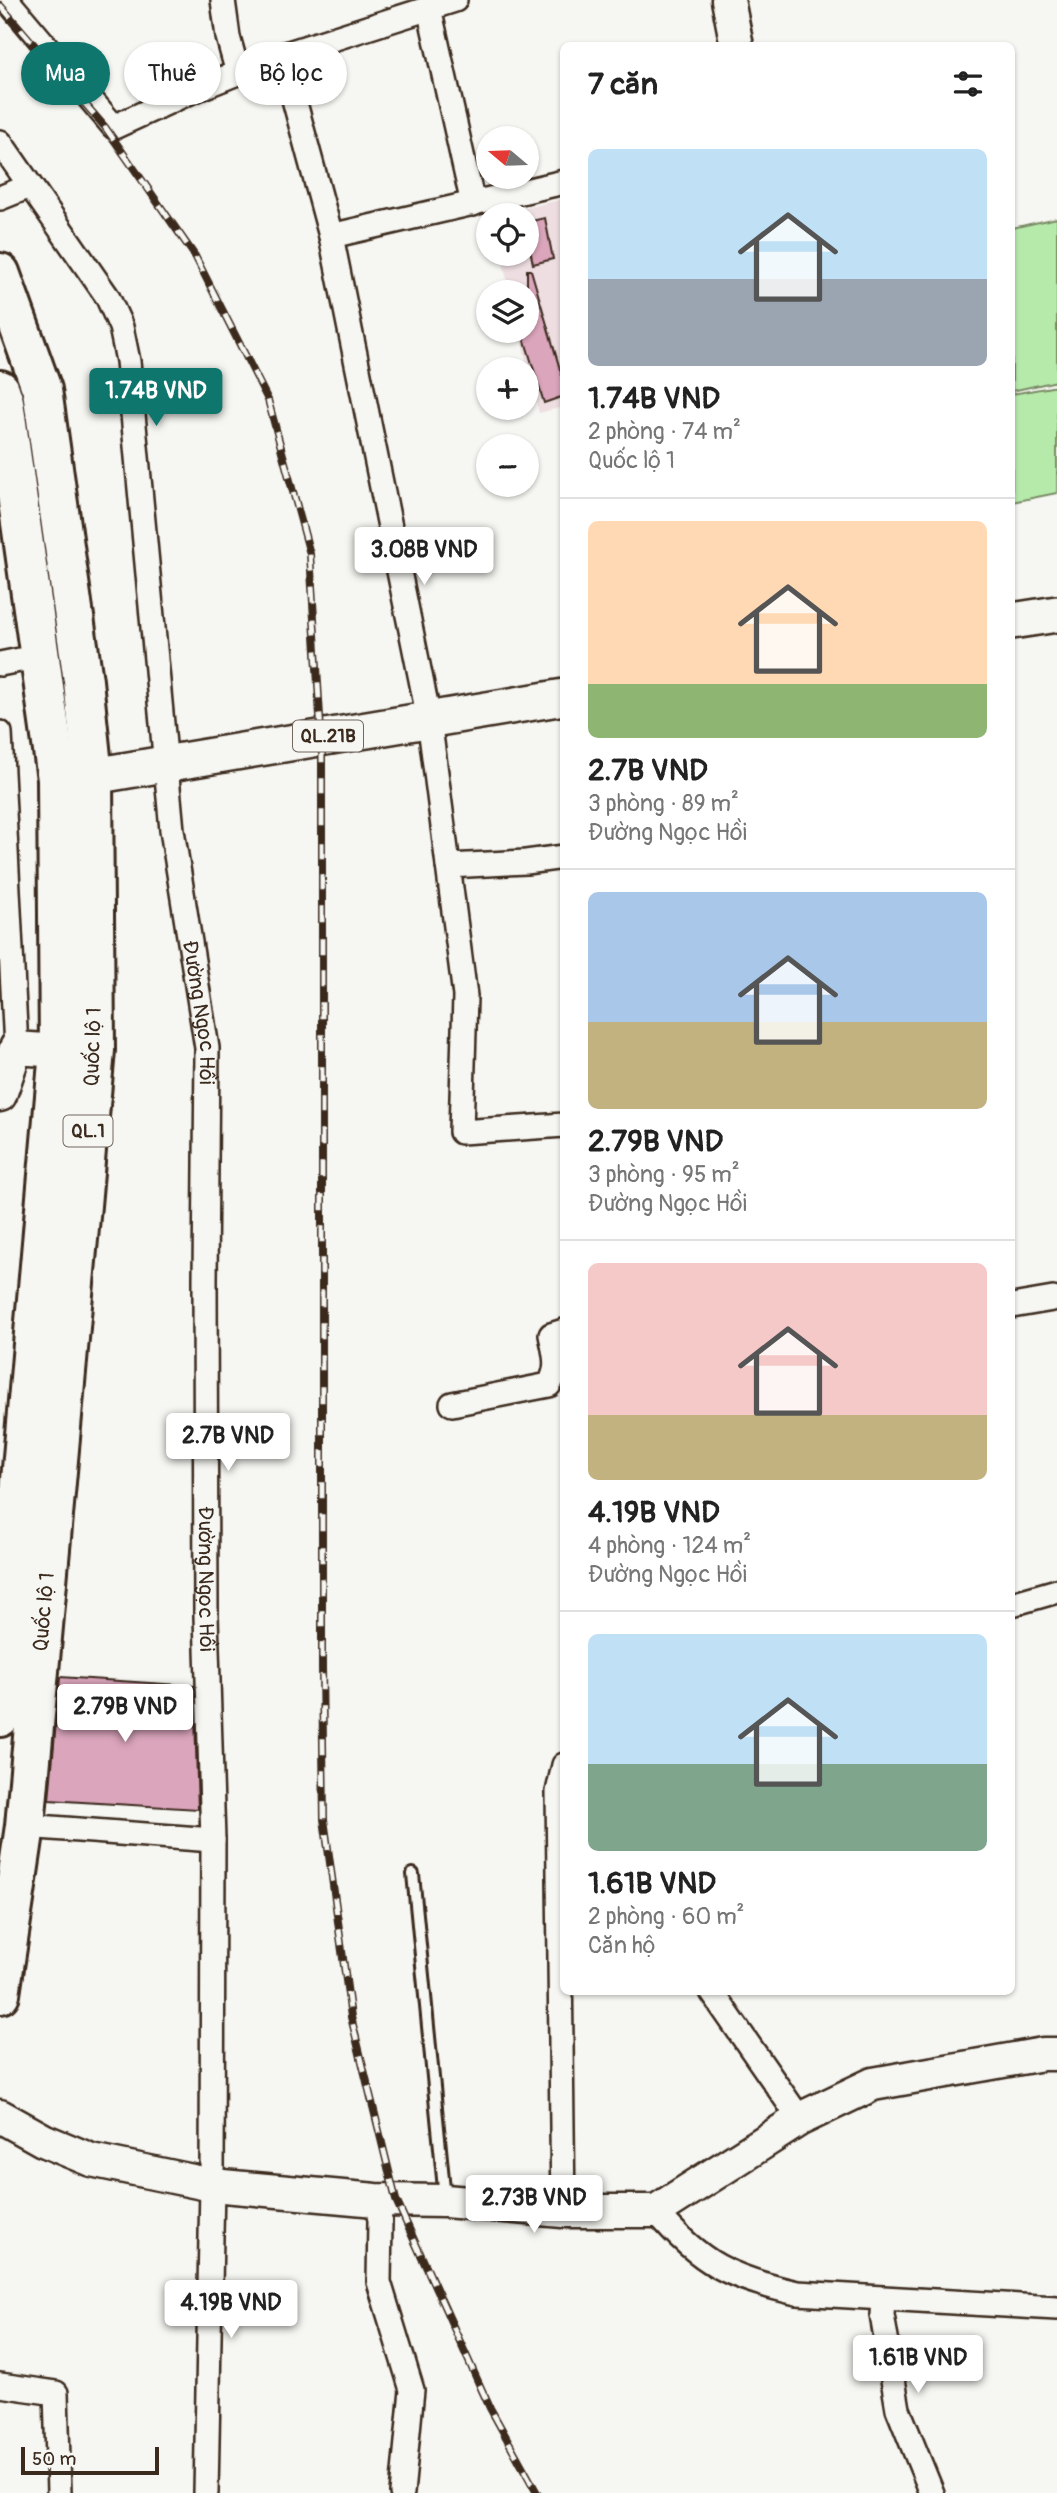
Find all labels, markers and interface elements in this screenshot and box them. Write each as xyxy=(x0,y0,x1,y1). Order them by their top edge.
chip: Mua xyxy=(21,42,110,105)
chip: Thuê xyxy=(124,42,221,105)
chip: Bộ lọc xyxy=(235,42,347,105)
icon: filters xyxy=(949,65,987,103)
text: 7 căn xyxy=(588,66,658,103)
north arrow xyxy=(476,126,539,189)
map controls xyxy=(476,126,539,497)
icon: home xyxy=(725,194,851,320)
button: locate xyxy=(476,203,539,266)
button: layers xyxy=(476,280,539,343)
button: + xyxy=(476,357,539,420)
pin: 1.74B VND xyxy=(76,368,236,428)
text: 1.74B VND xyxy=(105,376,207,405)
text: 1.74B VND xyxy=(588,380,720,417)
text: 2 phòng · 74 m² xyxy=(588,417,741,446)
button: − xyxy=(476,434,539,497)
text: Quốc lộ 1 xyxy=(588,446,675,475)
pin: 3.08B VND xyxy=(344,528,504,587)
text: 3.08B VND xyxy=(371,535,477,564)
icon: home xyxy=(725,566,851,692)
road number: QL.21B xyxy=(293,720,363,751)
text: 2.7B VND xyxy=(588,752,708,789)
text: 3 phòng · 89 m² xyxy=(588,789,739,818)
text: Đường Ngọc Hồi xyxy=(588,818,747,847)
icon: home xyxy=(725,937,851,1063)
street label: Đường Ngọc Hồi xyxy=(176,939,221,1085)
street label: Quốc lộ 1 xyxy=(78,1007,108,1087)
road number: QL.1 xyxy=(64,1116,112,1147)
text: 2.79B VND xyxy=(588,1123,723,1160)
text: 3 phòng · 95 m² xyxy=(588,1160,740,1189)
text: Đường Ngọc Hồi xyxy=(588,1189,747,1218)
icon: home xyxy=(725,1308,851,1434)
pin: 2.7B VND xyxy=(156,1414,300,1473)
text: 2.7B VND xyxy=(182,1421,274,1450)
text: 4.19B VND xyxy=(588,1494,720,1531)
street label: Đường Ngọc Hồi xyxy=(192,1506,221,1652)
text: 4 phòng · 124 m² xyxy=(588,1531,751,1560)
text: Đường Ngọc Hồi xyxy=(588,1560,747,1589)
street label: Quốc lộ 1 xyxy=(27,1571,61,1653)
icon: home xyxy=(725,1679,851,1805)
pin: 2.79B VND xyxy=(45,1684,205,1744)
text: 2.79B VND xyxy=(73,1692,177,1721)
text: 1.61B VND xyxy=(588,1865,716,1902)
text: 2 phòng · 60 m² xyxy=(588,1902,744,1931)
text: Căn hộ xyxy=(588,1931,655,1960)
pin: 2.73B VND xyxy=(454,2176,614,2235)
text: 2.73B VND xyxy=(482,2183,586,2212)
pin: 4.19B VND xyxy=(151,2280,311,2340)
text: 4.19B VND xyxy=(181,2288,281,2317)
pin: 1.61B VND xyxy=(838,2336,998,2395)
text: 1.61B VND xyxy=(869,2343,967,2372)
scale bar xyxy=(21,2444,159,2476)
text: 50 m xyxy=(32,2447,76,2471)

